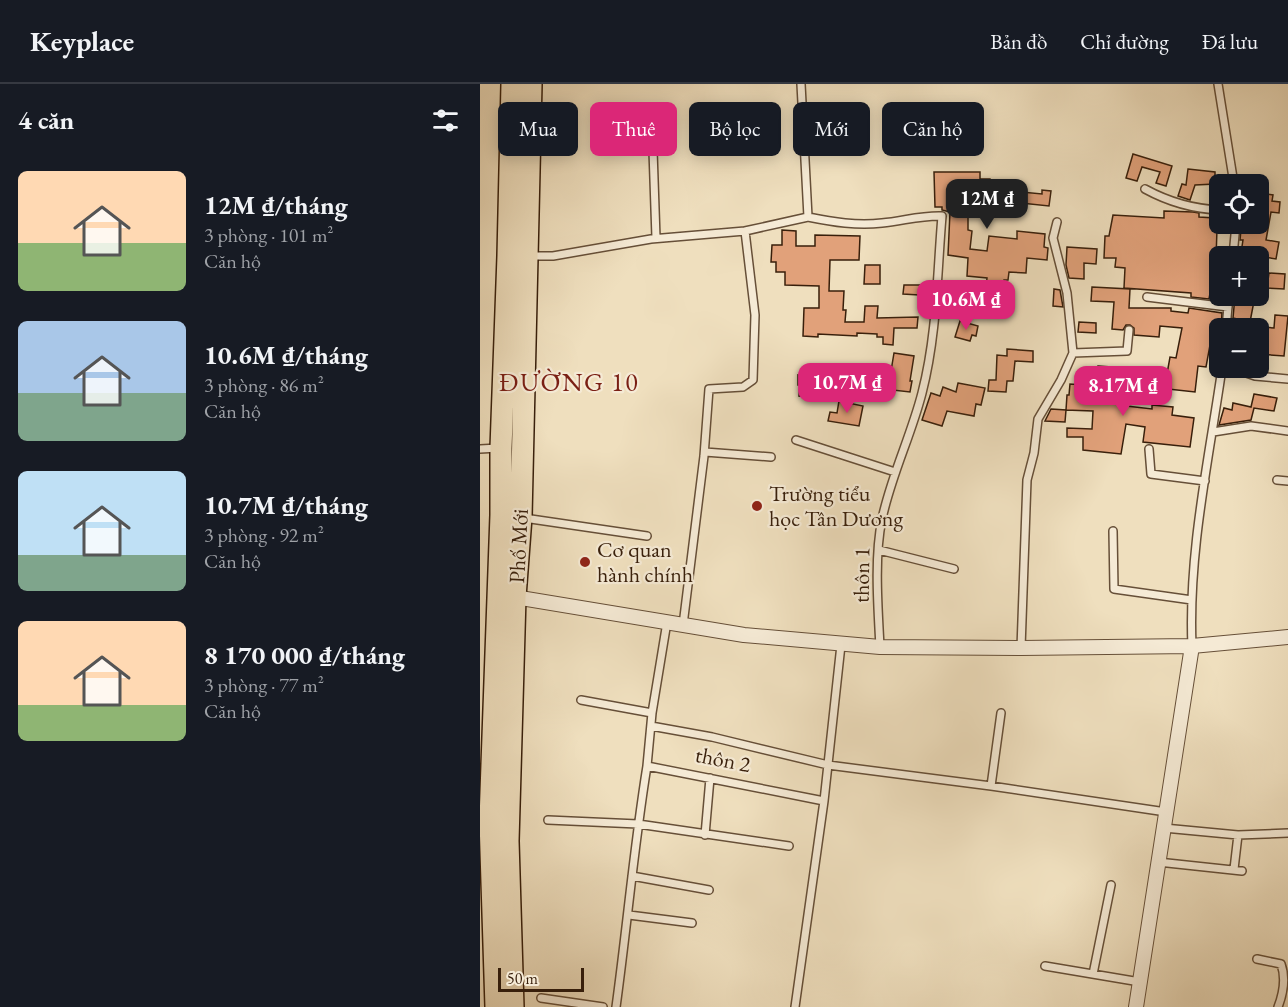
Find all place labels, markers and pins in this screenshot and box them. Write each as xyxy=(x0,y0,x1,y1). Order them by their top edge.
pin: 12M ₫ xyxy=(945,179,1029,230)
pin: 10.6M ₫ xyxy=(911,280,1021,331)
pin: 10.7M ₫ xyxy=(792,363,902,414)
pin: 8.17M ₫ xyxy=(1068,366,1178,417)
place label: Trường tiểu học Tân Dương xyxy=(769,479,903,533)
marker: Trường tiểu học Tân Dương xyxy=(750,499,764,513)
place label: Cơ quan hành chính xyxy=(597,535,693,589)
marker: Cơ quan hành chính xyxy=(578,555,592,569)

